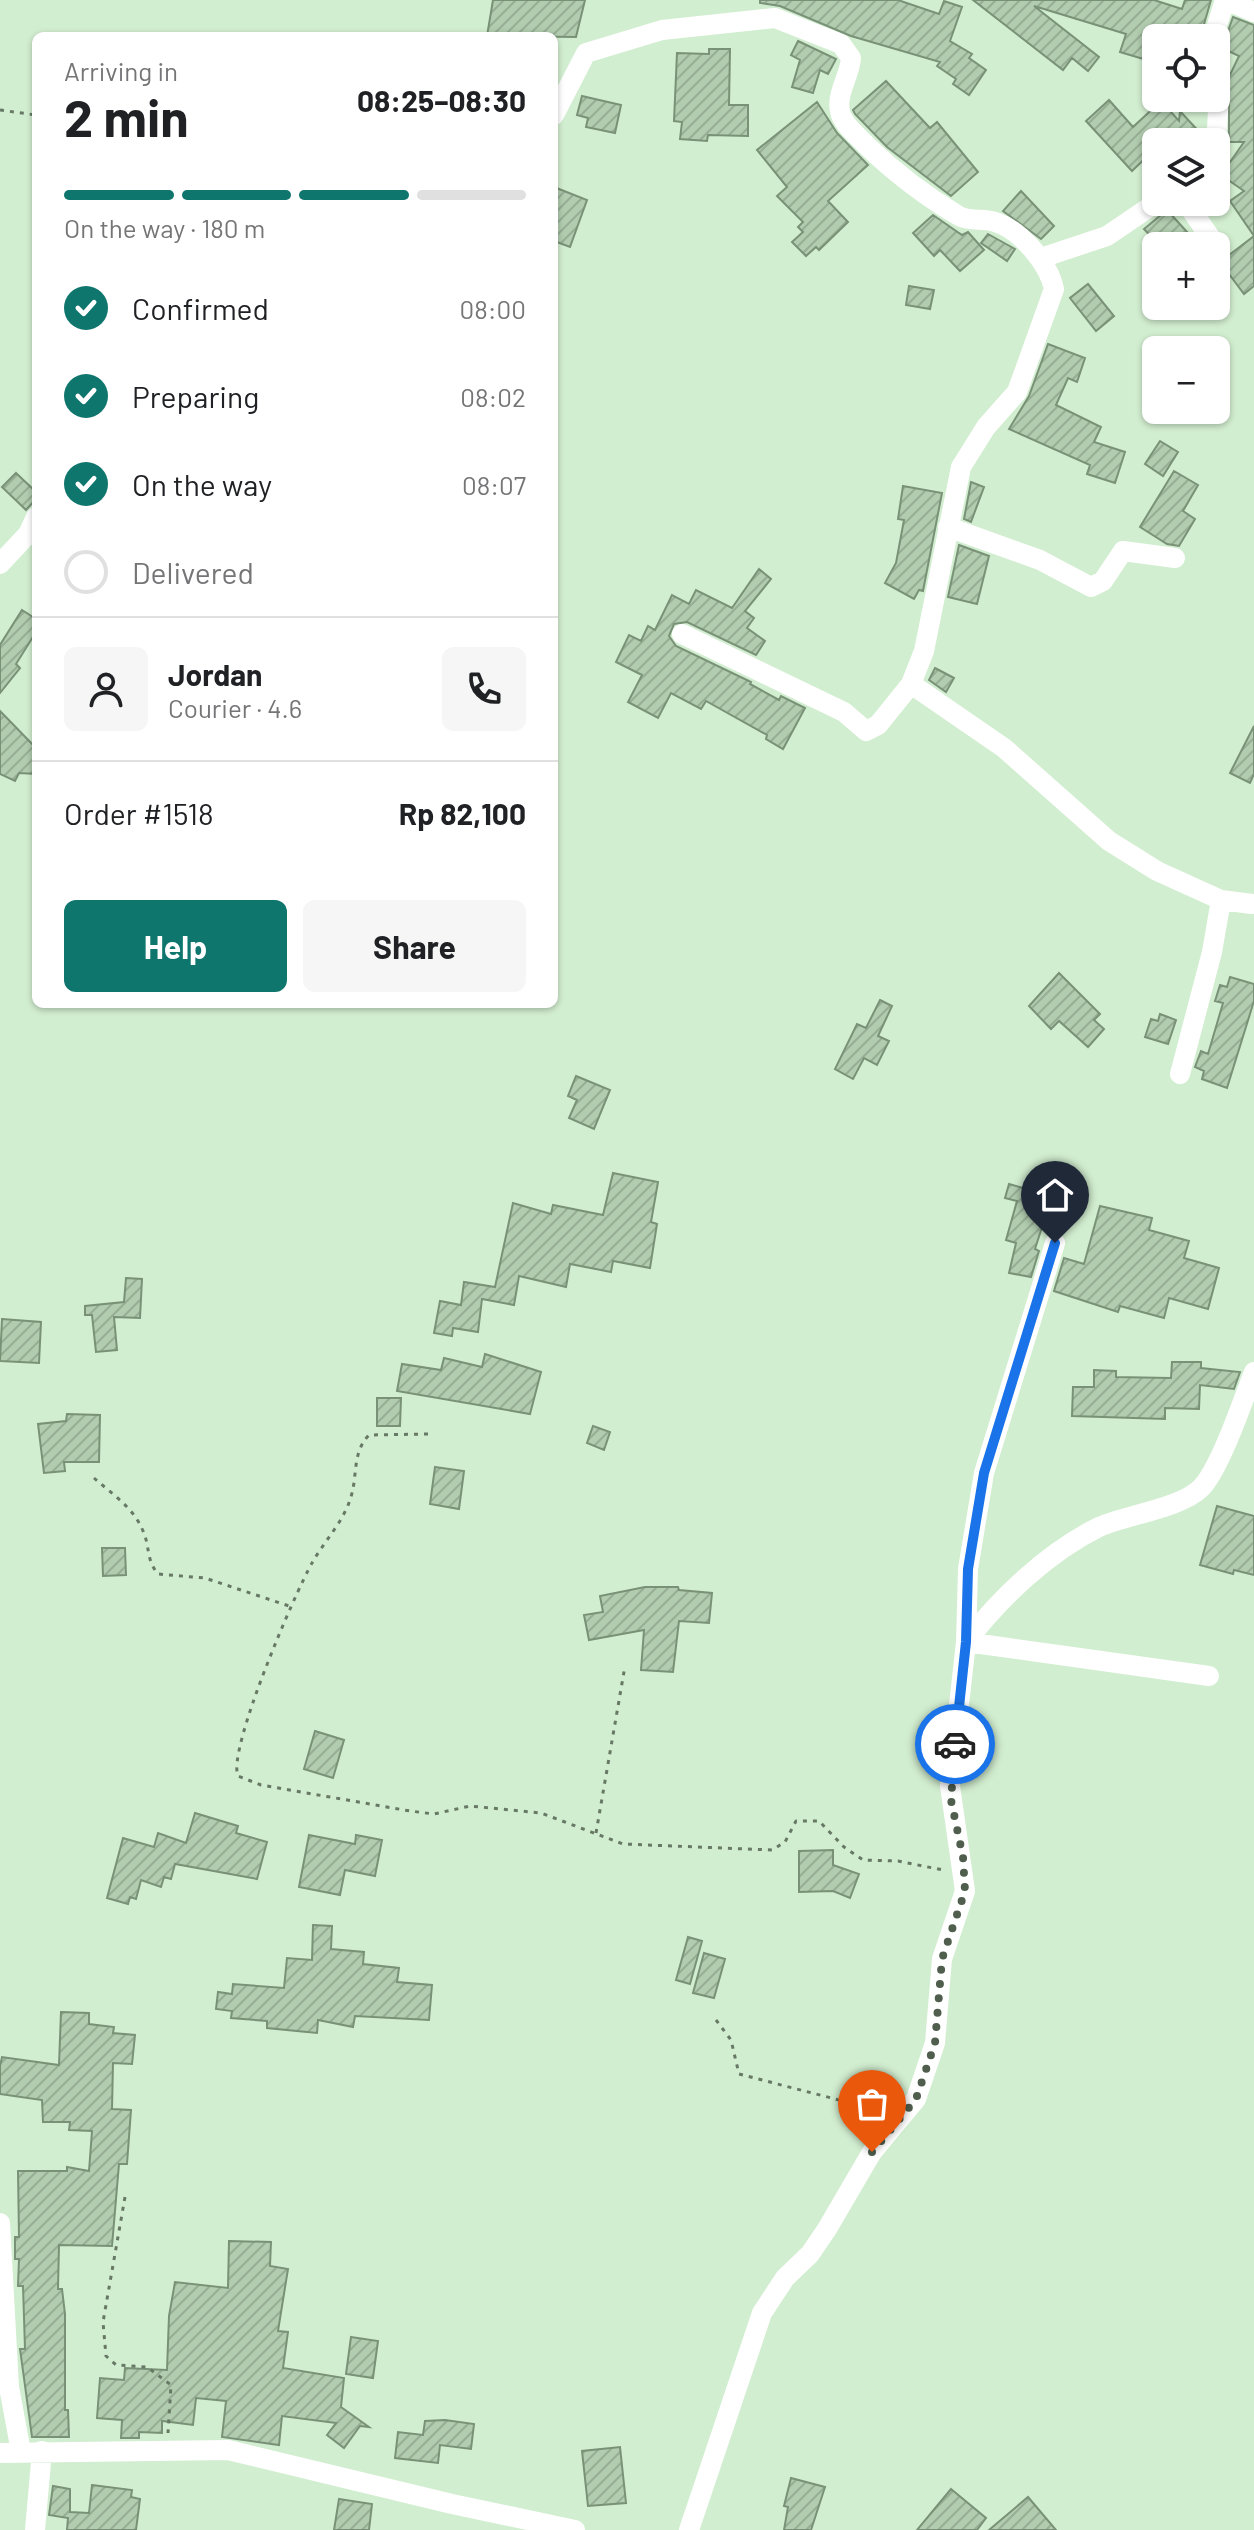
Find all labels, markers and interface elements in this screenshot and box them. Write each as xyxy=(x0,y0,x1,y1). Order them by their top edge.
map controls xyxy=(1142,24,1230,424)
button: locate xyxy=(1142,24,1230,112)
text: Arriving in xyxy=(64,55,178,86)
text: 08:25–08:30 xyxy=(357,82,526,118)
text: 2 min xyxy=(64,85,189,147)
button: layers xyxy=(1142,128,1230,216)
text: On the way · 180 m xyxy=(64,212,265,243)
button: + xyxy=(1142,232,1230,320)
icon: check xyxy=(64,286,108,330)
text: Confirmed xyxy=(132,290,269,326)
text: 08:00 xyxy=(460,293,526,324)
button: − xyxy=(1142,336,1230,424)
icon: check xyxy=(64,374,108,418)
text: Preparing xyxy=(132,378,259,414)
text: 08:02 xyxy=(460,381,526,412)
icon: check xyxy=(64,462,108,506)
text: On the way xyxy=(132,466,272,502)
text: 08:07 xyxy=(462,469,526,500)
text: Delivered xyxy=(132,554,254,590)
button: person xyxy=(64,647,148,731)
button: phone xyxy=(442,647,526,731)
text: Jordan xyxy=(168,656,263,692)
text: Courier · 4.6 xyxy=(168,692,302,723)
text: Order #1518 xyxy=(64,795,214,831)
text: Rp 82,100 xyxy=(399,795,526,831)
button: Help xyxy=(64,900,287,992)
button: Share xyxy=(303,900,526,992)
pin xyxy=(1021,1161,1089,1243)
icon: home xyxy=(1033,1173,1077,1217)
courier xyxy=(915,1704,995,1784)
icon: car xyxy=(933,1722,977,1766)
pin xyxy=(838,2070,906,2152)
icon: bag xyxy=(850,2082,894,2126)

